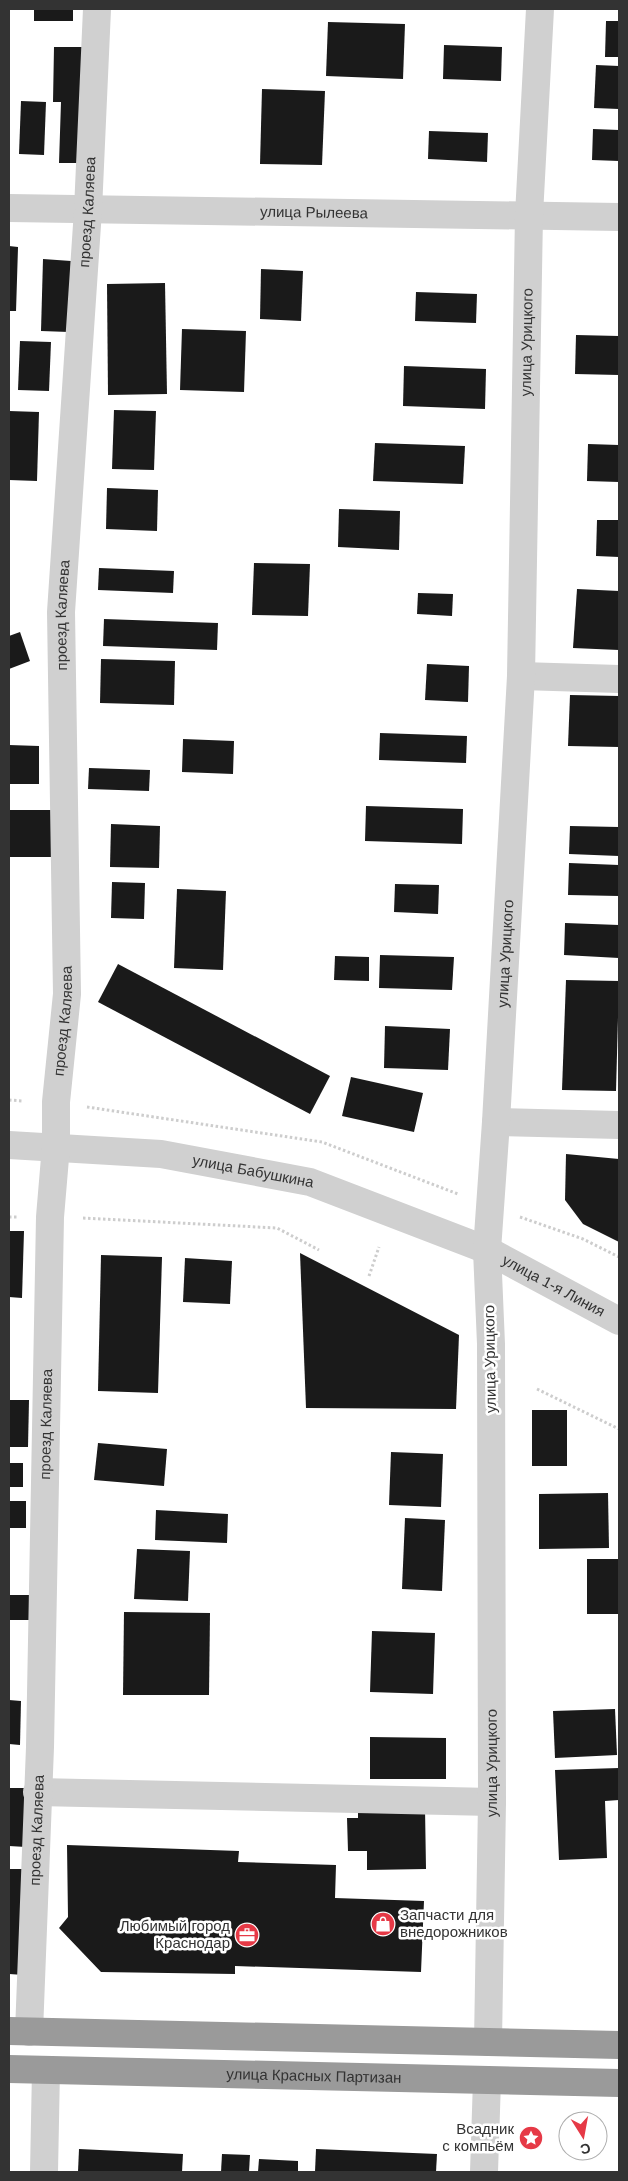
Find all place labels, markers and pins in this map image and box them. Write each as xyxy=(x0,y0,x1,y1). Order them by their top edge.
place label: Запчасти для внедорожников xyxy=(400,1906,508,1940)
shop icon: Запчасти для внедорожников xyxy=(370,1911,396,1937)
place label: Любимый город Краснодар xyxy=(120,1917,230,1951)
office icon: Любимый город Краснодар xyxy=(234,1922,260,1948)
place label: Всадник с компьём xyxy=(442,2120,514,2154)
place icon: Всадник с компьём xyxy=(518,2125,544,2151)

